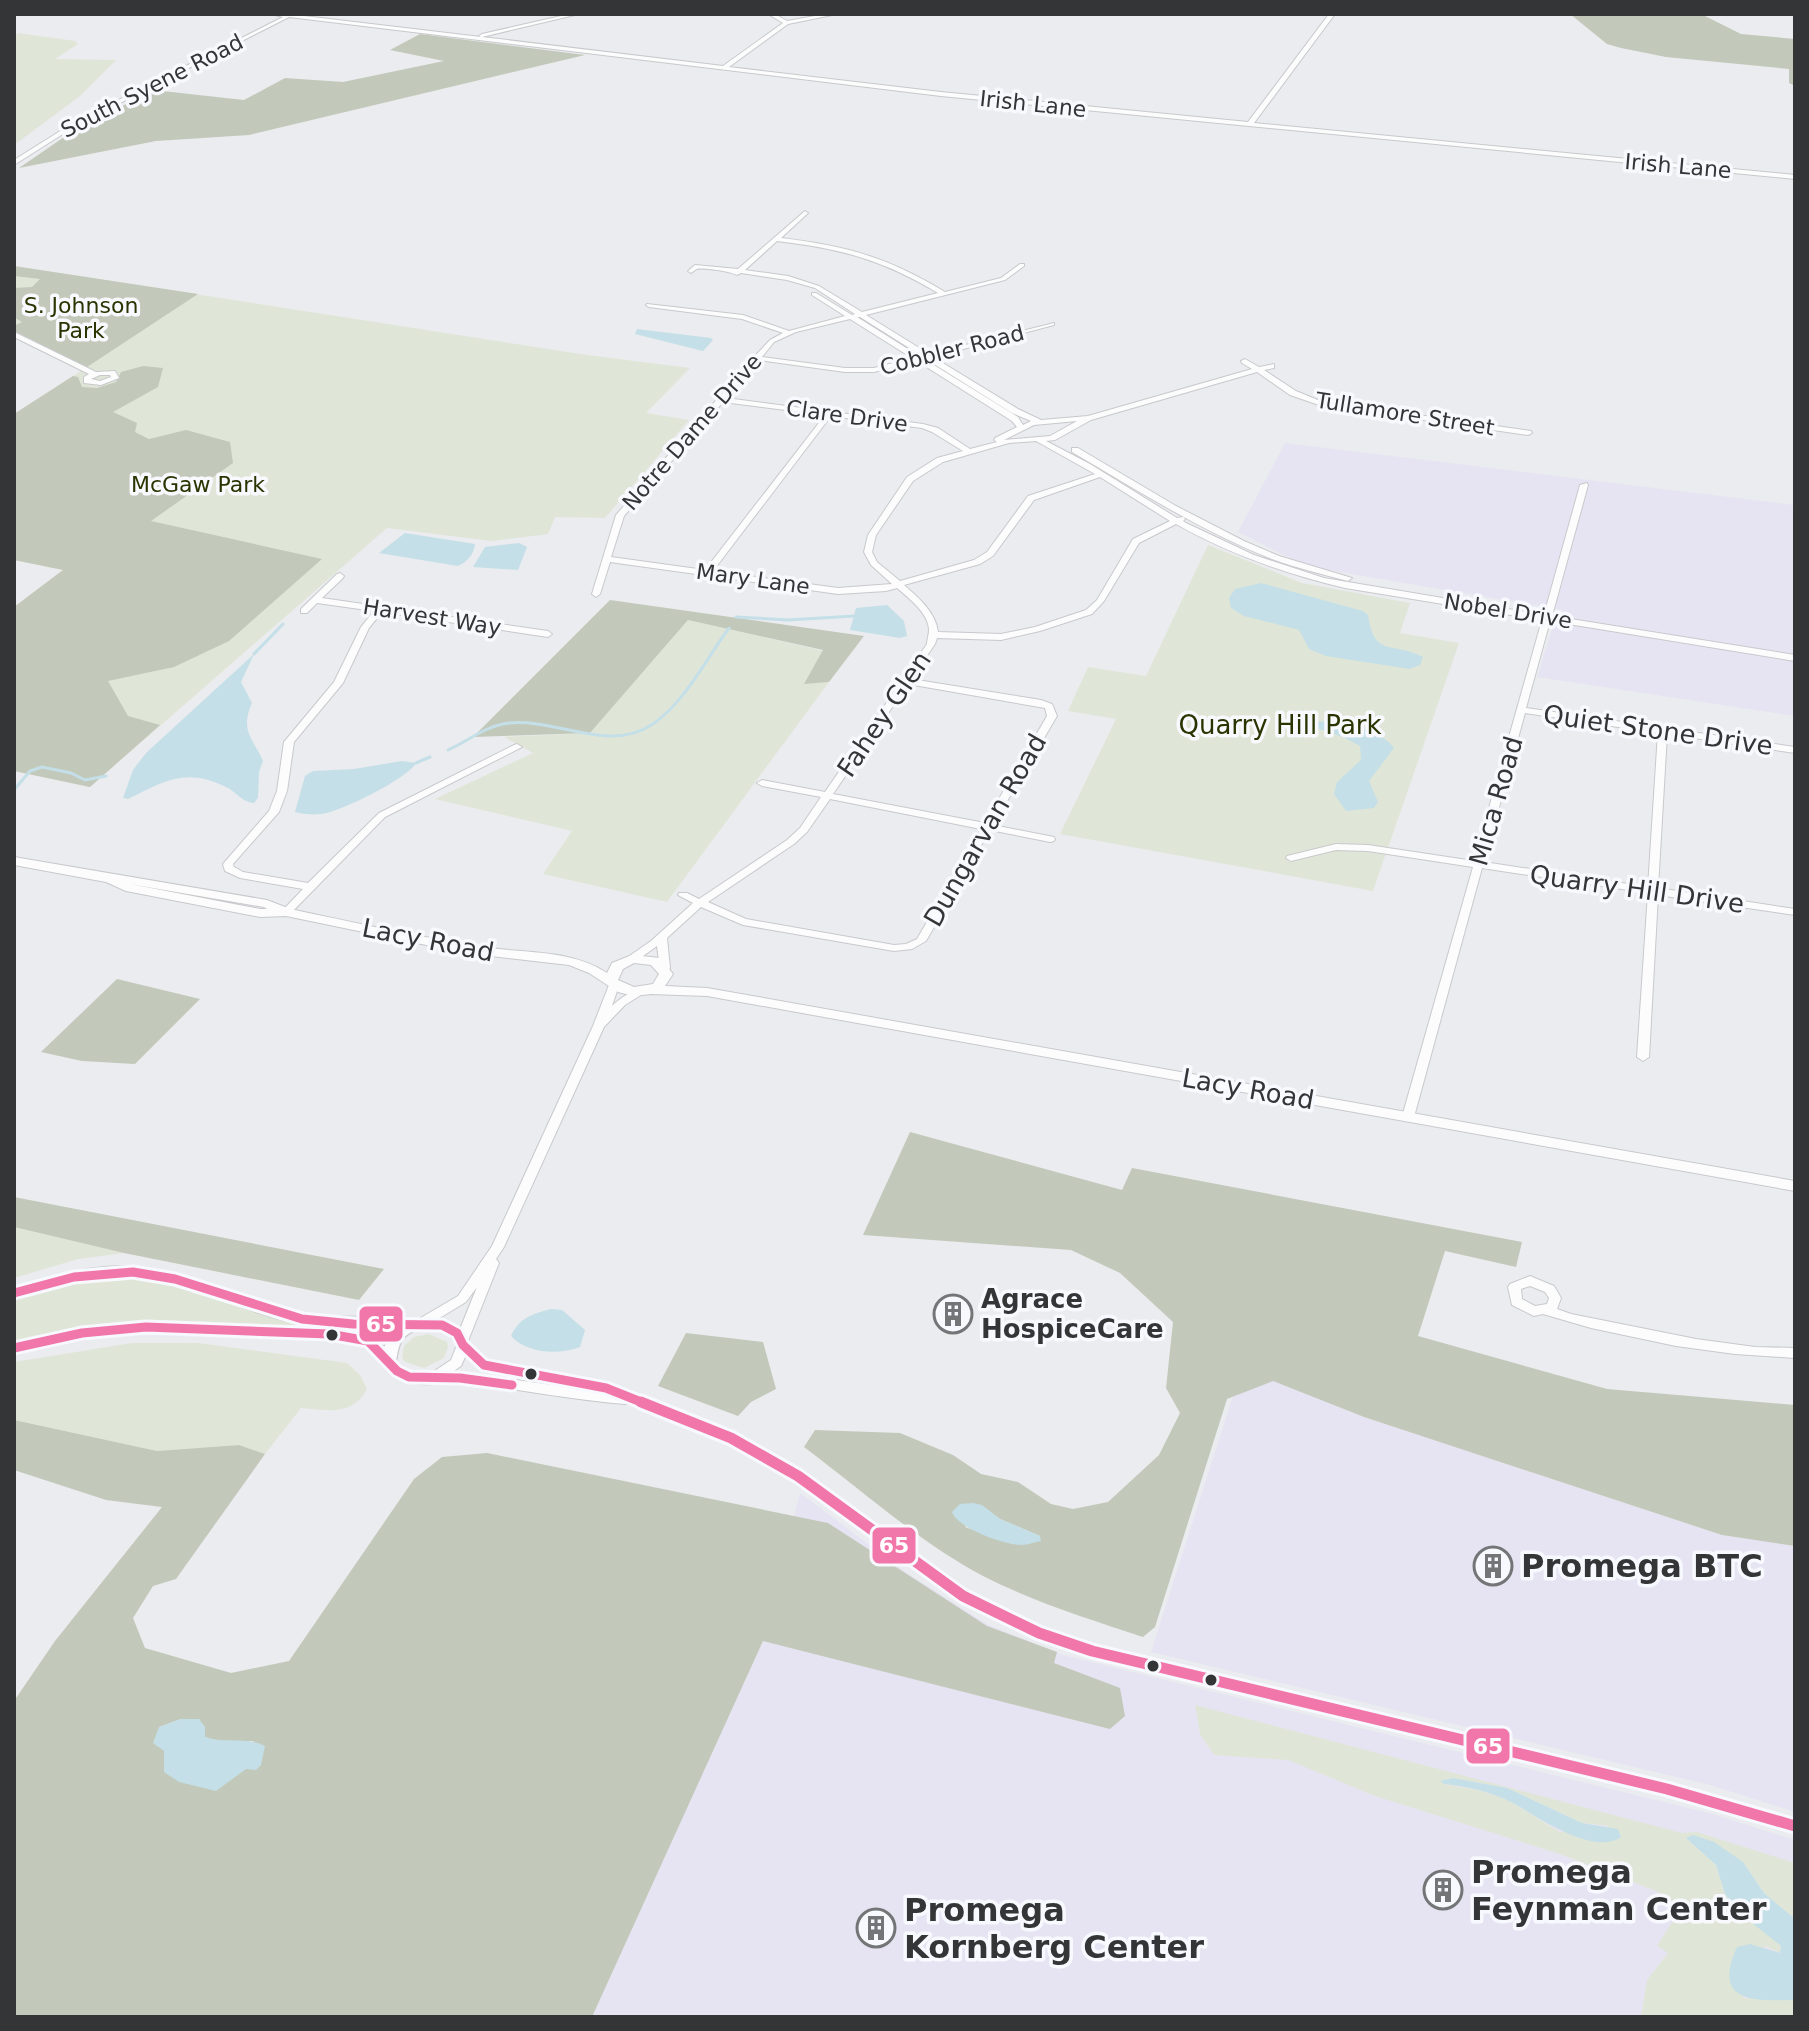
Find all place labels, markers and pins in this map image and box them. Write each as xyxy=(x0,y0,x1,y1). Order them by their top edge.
place label: Agrace HospiceCare xyxy=(981,1284,1164,1344)
building icon: Agrace HospiceCare xyxy=(932,1293,974,1335)
unlabelled marker xyxy=(324,1327,340,1343)
unlabelled marker xyxy=(523,1366,539,1382)
building icon: Promega BTC xyxy=(1472,1545,1514,1587)
place label: Promega BTC xyxy=(1521,1547,1763,1585)
unlabelled marker xyxy=(1145,1658,1161,1674)
unlabelled marker xyxy=(1203,1672,1219,1688)
place label: Promega Feynman Center xyxy=(1471,1853,1767,1928)
building icon: Promega Feynman Center xyxy=(1422,1869,1464,1911)
place label: Promega Kornberg Center xyxy=(904,1891,1204,1966)
building icon: Promega Kornberg Center xyxy=(855,1907,897,1949)

